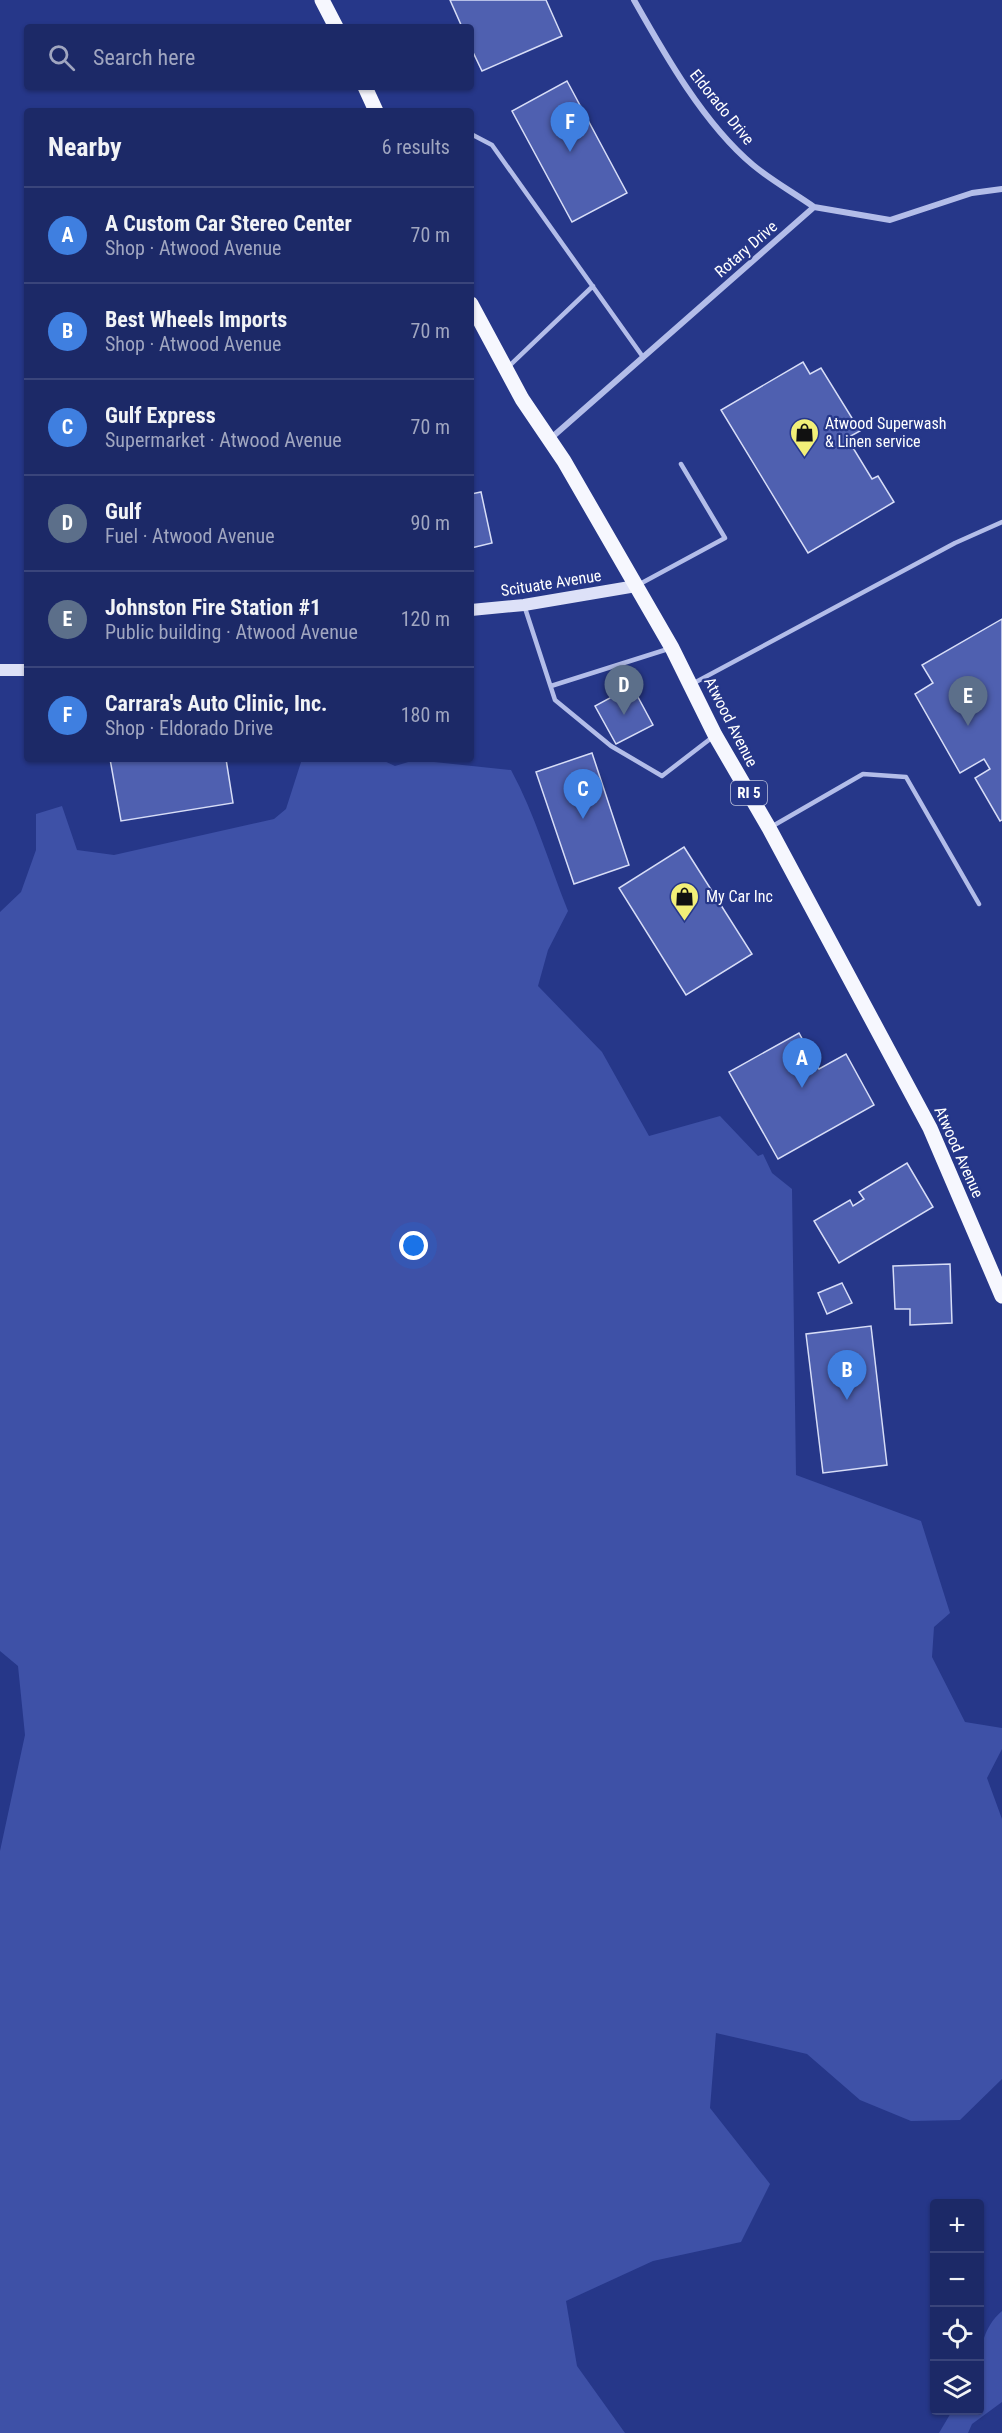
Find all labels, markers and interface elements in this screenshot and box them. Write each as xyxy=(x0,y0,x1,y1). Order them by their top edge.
search box xyxy=(24,24,474,90)
icon: search xyxy=(45,41,78,74)
text: Search here xyxy=(93,45,195,70)
street label: Eldorado Drive xyxy=(686,66,758,148)
pin: F xyxy=(550,102,590,152)
text: Nearby xyxy=(48,132,122,162)
text: 6 results xyxy=(382,135,450,159)
text: A Custom Car Stereo Center xyxy=(105,211,352,236)
street label: Rotary Drive xyxy=(711,217,781,281)
text: A xyxy=(62,223,73,247)
text: 70 m xyxy=(411,223,450,247)
text: Shop · Atwood Avenue xyxy=(105,236,281,260)
text: Best Wheels Imports xyxy=(105,307,287,332)
text: B xyxy=(62,319,73,343)
text: 70 m xyxy=(411,319,450,343)
text: Shop · Atwood Avenue xyxy=(105,332,281,356)
text: Gulf Express xyxy=(105,403,216,428)
place label: Atwood Superwash & Linen service xyxy=(825,414,946,451)
text: C xyxy=(62,415,73,439)
text: 70 m xyxy=(411,415,450,439)
shop icon: Atwood Superwash & Linen service xyxy=(788,416,820,458)
text: Supermarket · Atwood Avenue xyxy=(105,428,342,452)
text: Gulf xyxy=(105,499,141,524)
text: D xyxy=(62,511,73,535)
text: 90 m xyxy=(411,511,450,535)
text: Fuel · Atwood Avenue xyxy=(105,524,275,548)
street label: Scituate Avenue xyxy=(499,566,603,600)
text: Johnston Fire Station #1 xyxy=(105,595,321,620)
text: E xyxy=(63,607,72,631)
text: 120 m xyxy=(401,607,450,631)
text: Public building · Atwood Avenue xyxy=(105,620,358,644)
pin: D xyxy=(604,666,644,715)
street label: Atwood Avenue xyxy=(700,674,762,770)
pin: E xyxy=(948,676,988,726)
text: Carrara's Auto Clinic, Inc. xyxy=(105,691,327,716)
text: F xyxy=(63,703,72,727)
text: 180 m xyxy=(401,703,450,727)
text: Shop · Eldorado Drive xyxy=(105,716,273,740)
pin: C xyxy=(564,770,602,819)
road number: RI 5 xyxy=(731,781,767,805)
shop icon: My Car Inc xyxy=(669,880,701,922)
place label: My Car Inc xyxy=(706,887,773,906)
pin: A xyxy=(782,1038,822,1088)
street label: Atwood Avenue xyxy=(930,1103,988,1201)
your location xyxy=(399,1231,428,1260)
pin: B xyxy=(828,1350,866,1400)
map controls xyxy=(930,2199,984,2415)
button: + xyxy=(930,2199,984,2253)
button: − xyxy=(930,2253,984,2307)
button: locate xyxy=(930,2307,984,2361)
button: layers xyxy=(930,2361,984,2415)

